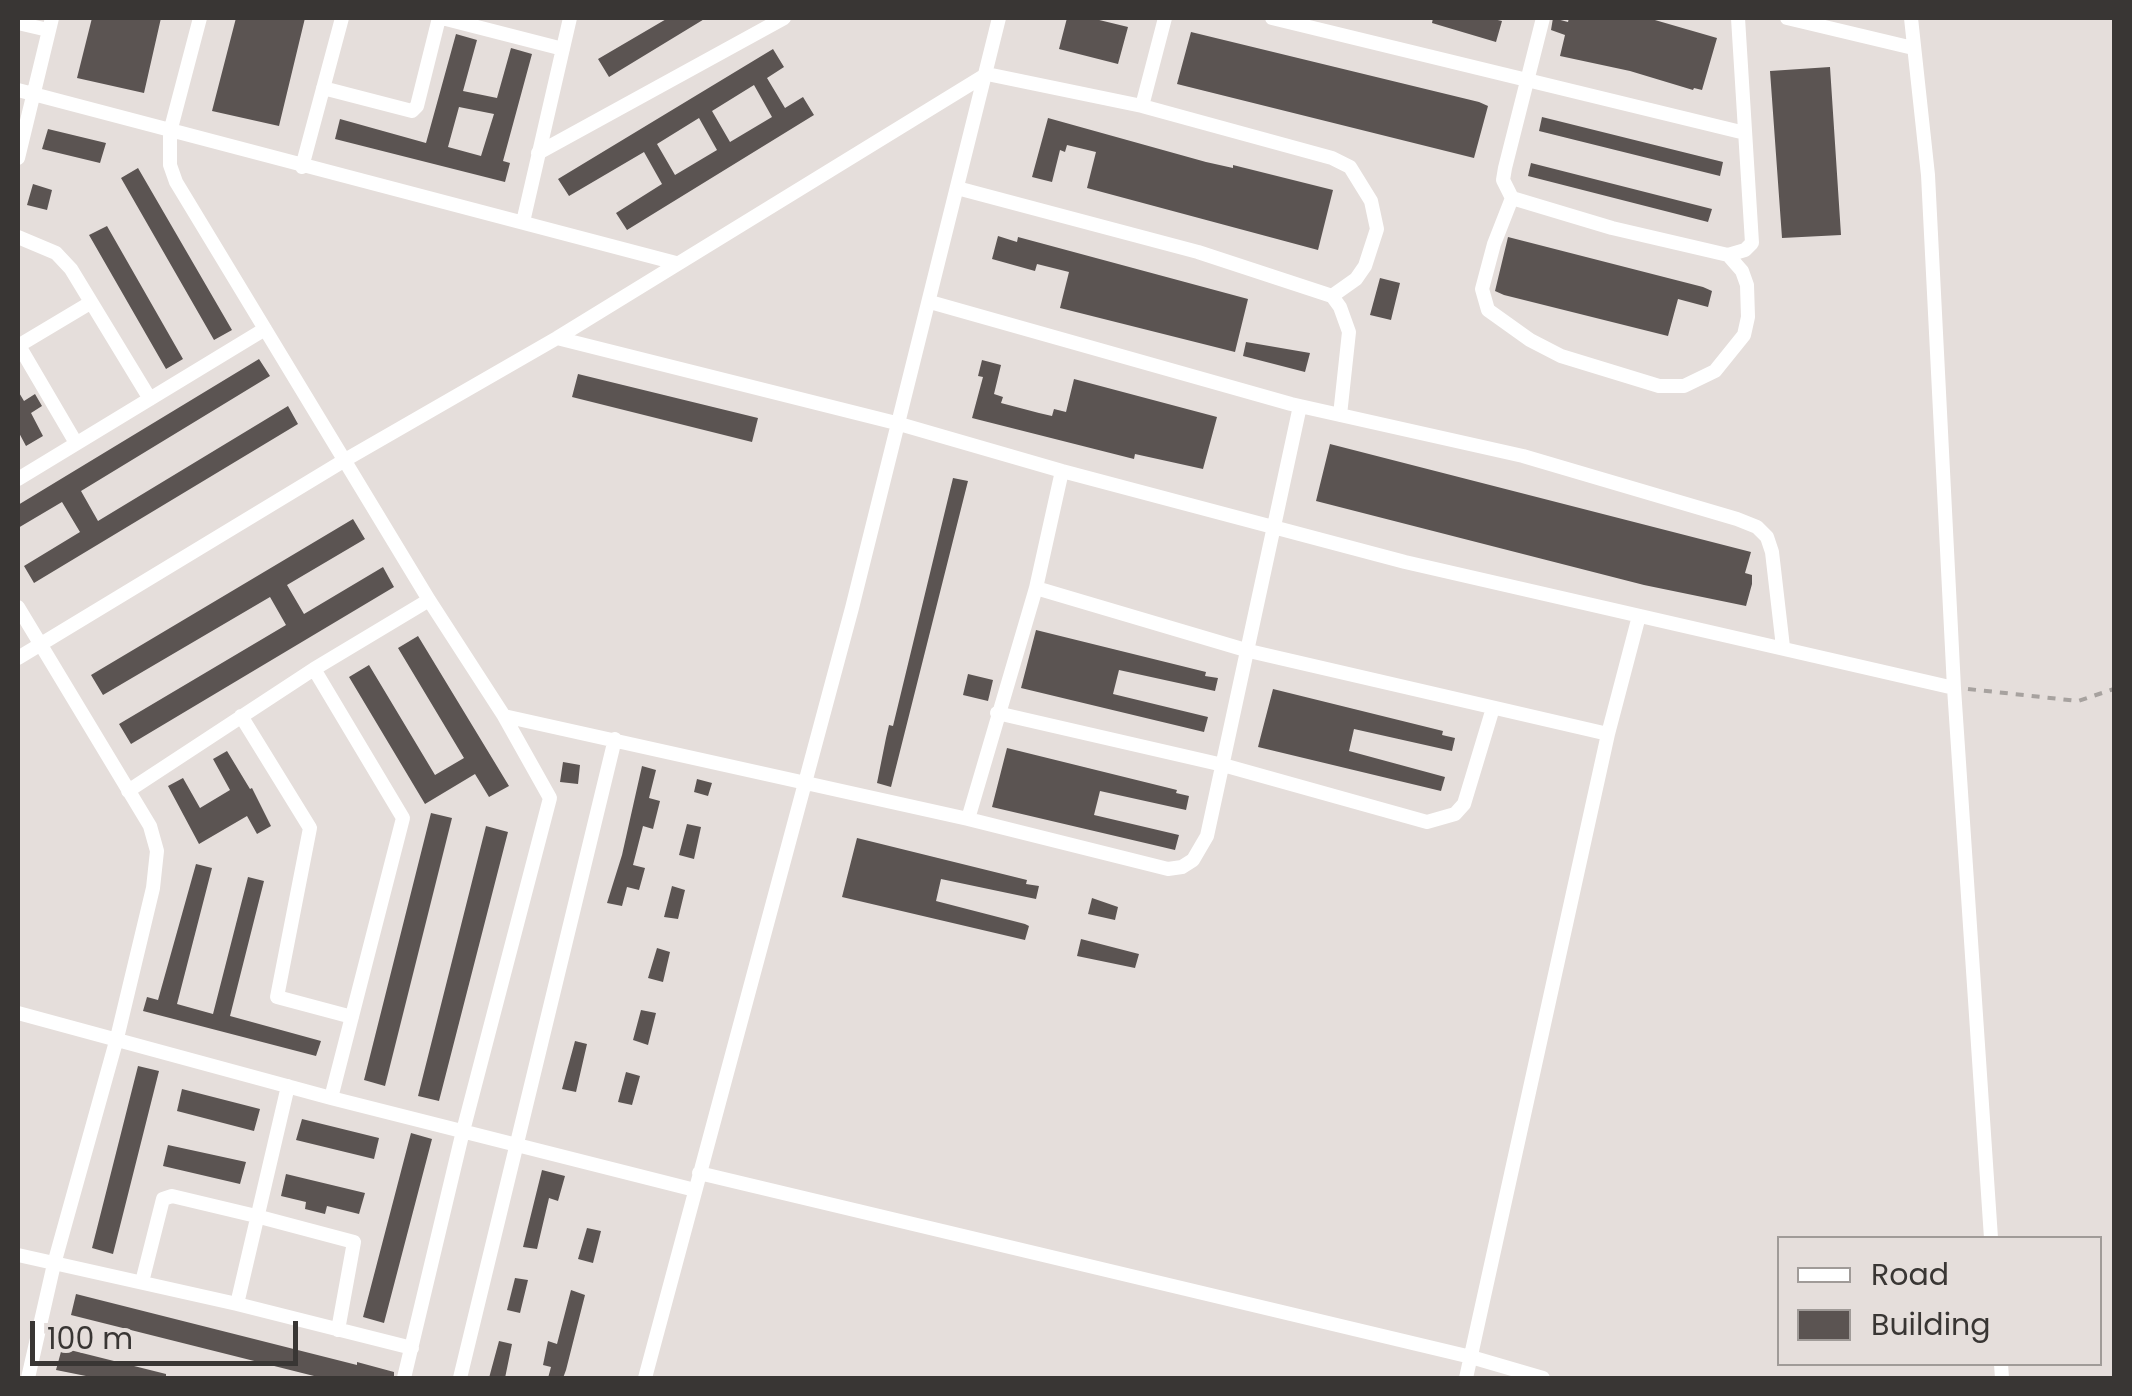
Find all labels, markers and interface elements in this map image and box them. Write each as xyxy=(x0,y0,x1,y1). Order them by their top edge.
legend xyxy=(1777,1236,2102,1366)
text: Road xyxy=(1871,1253,1949,1296)
scale bar xyxy=(35,1301,302,1363)
text: Building xyxy=(1871,1303,1991,1346)
text: 100 m xyxy=(47,1317,133,1360)

